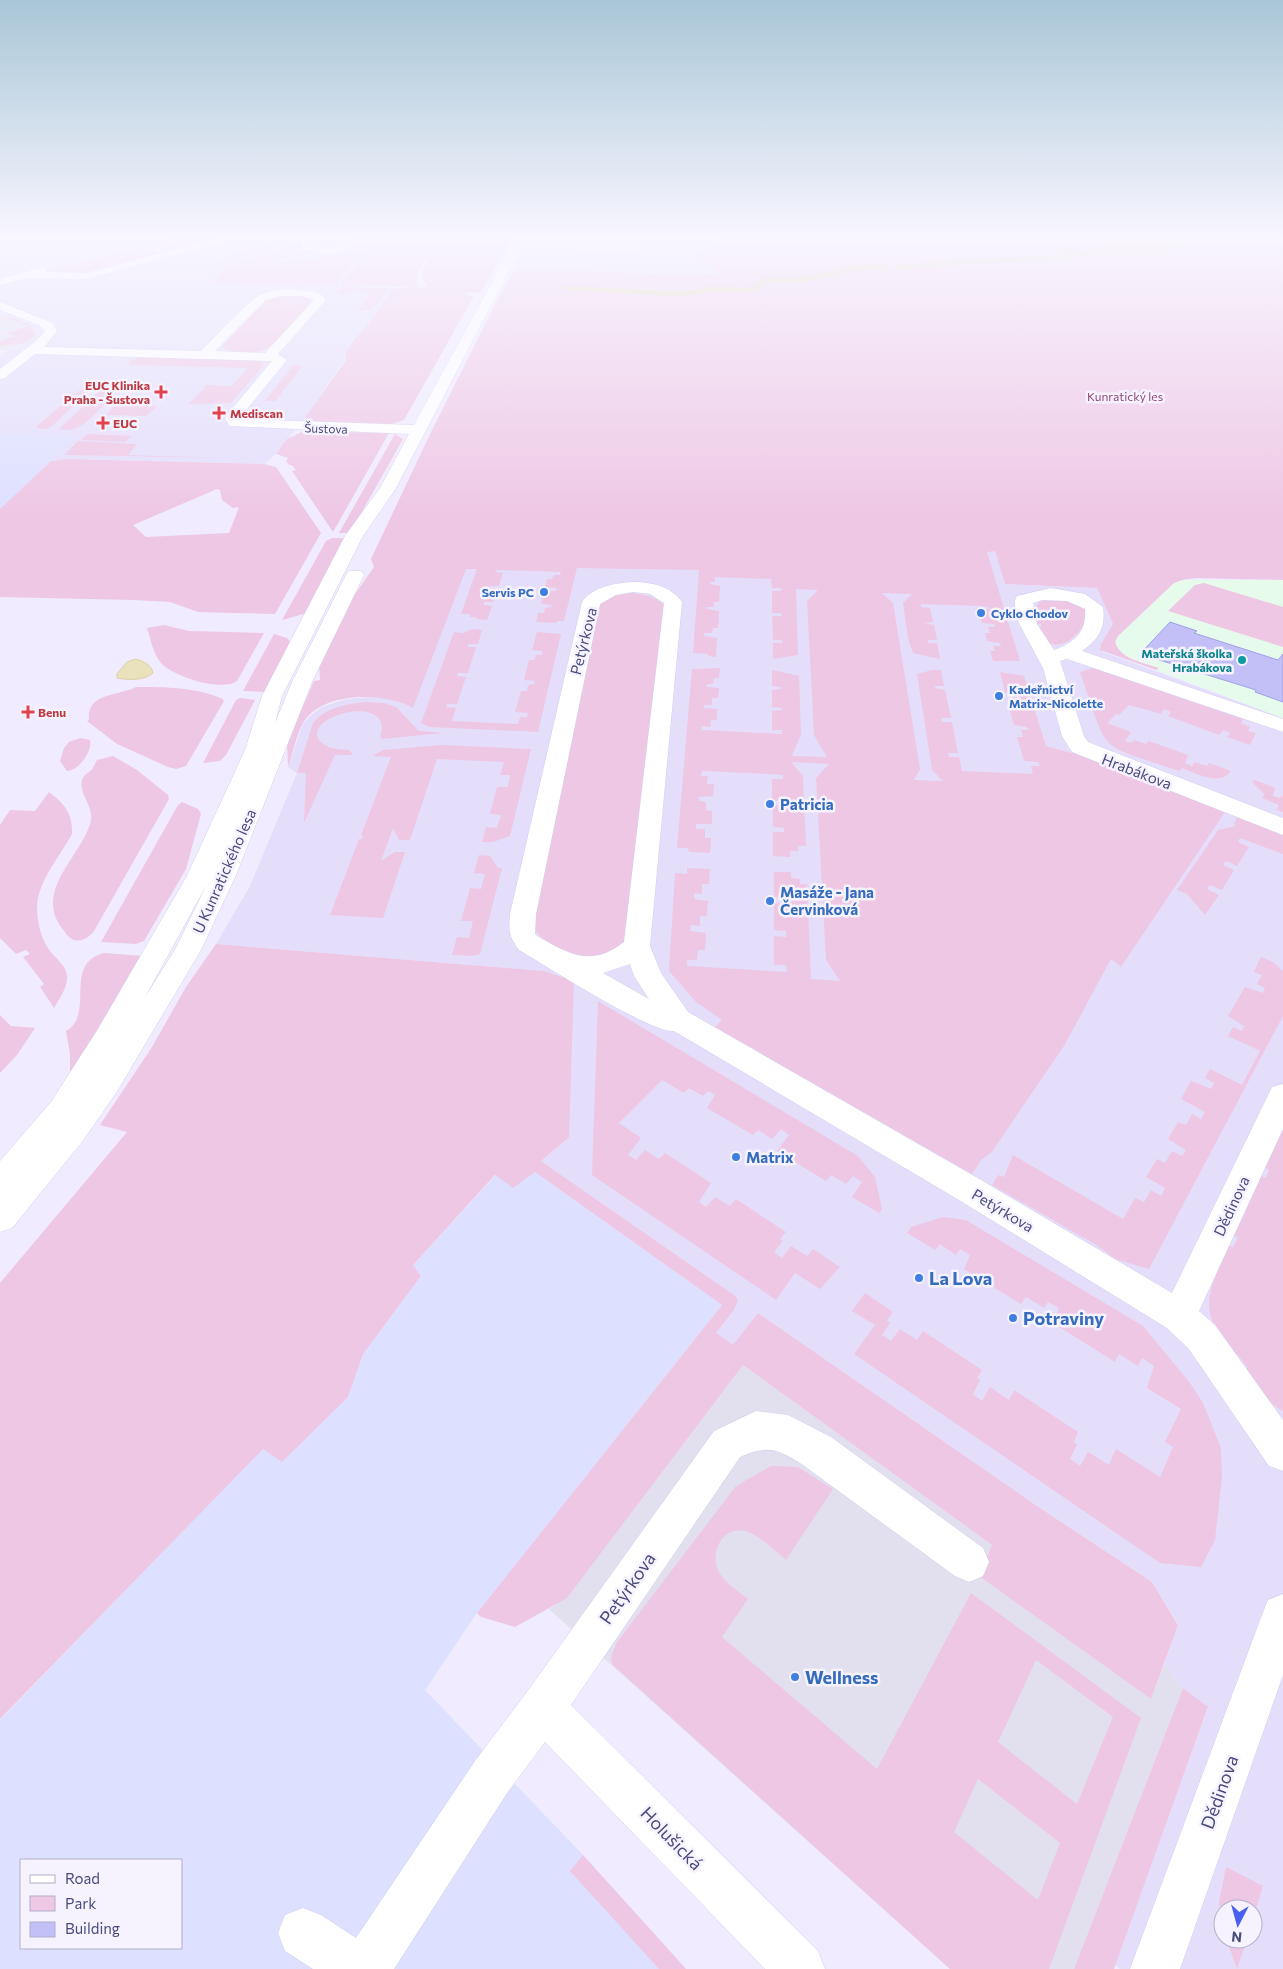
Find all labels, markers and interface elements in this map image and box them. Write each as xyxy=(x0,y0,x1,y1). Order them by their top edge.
place label: EUC Klinika Praha - Šustova xyxy=(64,378,150,406)
marker: EUC Klinika Praha - Šustova xyxy=(154,385,168,399)
park label: Kunratický les xyxy=(1087,389,1163,403)
marker: Mediscan xyxy=(212,406,226,420)
place label: Mediscan xyxy=(230,406,283,420)
place label: EUC xyxy=(113,416,137,430)
marker: EUC xyxy=(97,417,109,429)
street label: Šustova xyxy=(304,420,348,436)
place label: Servis PC xyxy=(482,585,534,599)
marker: Servis PC xyxy=(538,586,550,598)
street label: Petýrkova xyxy=(566,605,600,677)
place label: Cyklo Chodov xyxy=(991,606,1068,620)
marker: Cyklo Chodov xyxy=(975,607,987,619)
place label: Mateřská školka Hrabákova xyxy=(1141,646,1232,674)
marker: Mateřská školka Hrabákova xyxy=(1236,654,1248,666)
place label: Kadeřnictví Matrix-Nicolette xyxy=(1009,682,1103,710)
marker: Kadeřnictví Matrix-Nicolette xyxy=(993,690,1005,702)
place label: Benu xyxy=(38,705,66,719)
marker: Benu xyxy=(22,706,34,718)
street label: Hrabákova xyxy=(1099,749,1175,793)
place label: Patricia xyxy=(780,795,834,813)
marker: Patricia xyxy=(764,798,776,810)
street label: U Kunratického lesa xyxy=(188,806,260,936)
place label: Masáže - Jana Červinková xyxy=(780,883,874,918)
marker: Masáže - Jana Červinková xyxy=(764,895,776,907)
place label: Matrix xyxy=(746,1148,794,1166)
marker: Matrix xyxy=(730,1151,742,1163)
street label: Dědinova xyxy=(1209,1173,1253,1239)
street label: Petýrkova xyxy=(969,1185,1037,1235)
place label: La Lova xyxy=(929,1267,992,1289)
marker: La Lova xyxy=(913,1272,925,1284)
place label: Potraviny xyxy=(1023,1307,1104,1329)
marker: Potraviny xyxy=(1007,1312,1019,1324)
street label: Petýrkova xyxy=(594,1548,660,1628)
place label: Wellness xyxy=(805,1666,878,1688)
marker: Wellness xyxy=(789,1671,801,1683)
street label: Dědinova xyxy=(1195,1752,1243,1832)
street label: Holušická xyxy=(636,1802,708,1874)
legend xyxy=(20,1859,182,1949)
text: Road xyxy=(65,1869,100,1887)
text: Park xyxy=(65,1894,96,1912)
north arrow xyxy=(1213,1899,1263,1949)
text: Building xyxy=(65,1919,120,1937)
text: N xyxy=(1230,1928,1243,1946)

